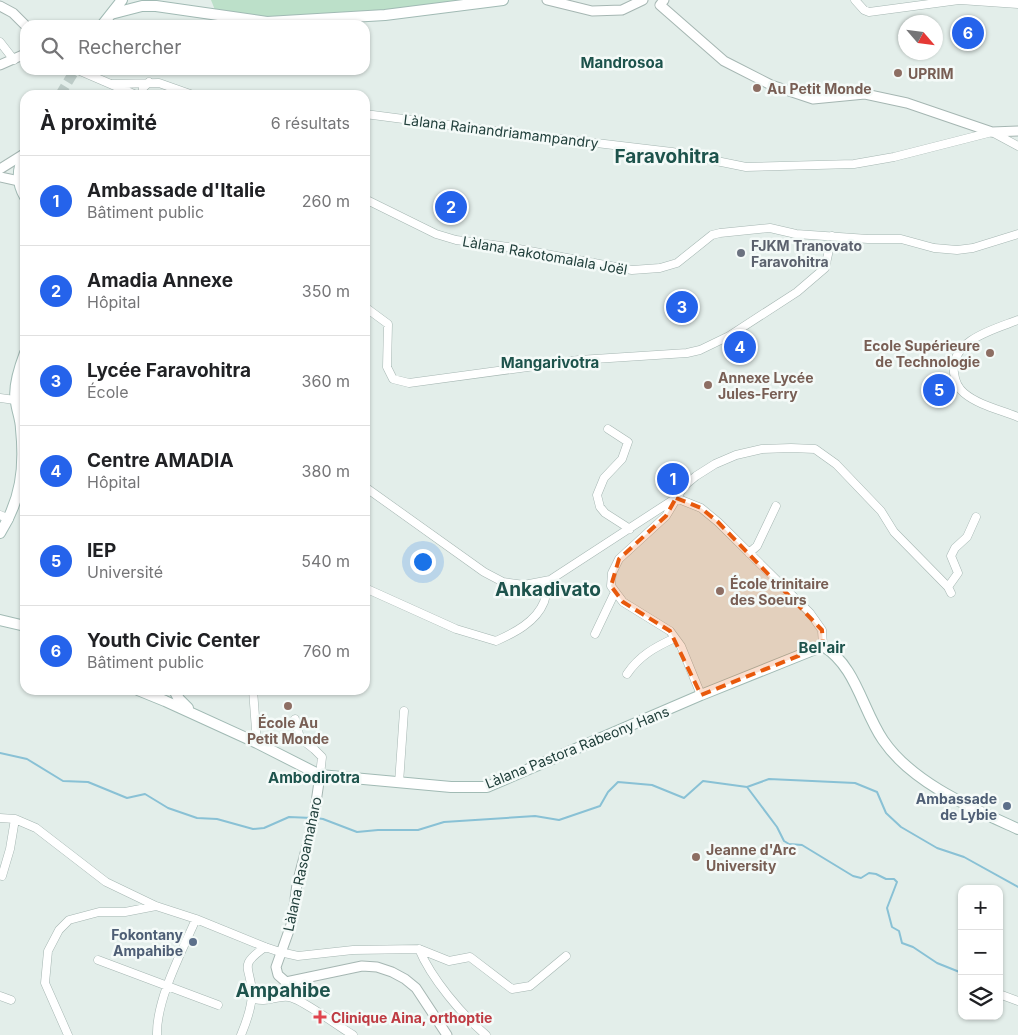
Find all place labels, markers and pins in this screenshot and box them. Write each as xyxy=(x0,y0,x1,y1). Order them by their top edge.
pin: 6 xyxy=(952,14,984,52)
place label: UPRIM xyxy=(908,65,954,82)
marker: UPRIM xyxy=(892,67,904,79)
place label: Au Petit Monde xyxy=(767,80,872,97)
marker: Au Petit Monde xyxy=(751,82,763,94)
pin: 2 xyxy=(435,188,467,226)
place label: FJKM Tranovato Faravohitra xyxy=(751,237,862,270)
marker: FJKM Tranovato Faravohitra xyxy=(735,247,747,259)
pin: 3 xyxy=(666,288,698,326)
pin: 4 xyxy=(724,328,756,366)
place label: Ecole Supérieure de Technologie xyxy=(864,337,980,370)
marker: Ecole Supérieure de Technologie xyxy=(984,347,996,359)
place label: Annexe Lycée Jules-Ferry xyxy=(718,369,814,402)
pin: 5 xyxy=(923,371,955,409)
marker: Annexe Lycée Jules-Ferry xyxy=(702,379,714,391)
pin: 1 xyxy=(657,460,689,498)
place label: École trinitaire des Soeurs xyxy=(730,574,829,608)
marker: École trinitaire des Soeurs xyxy=(714,585,726,597)
marker: École Au Petit Monde xyxy=(282,700,294,712)
place label: École Au Petit Monde xyxy=(247,713,329,747)
place label: Ambassade de Lybie xyxy=(916,790,997,823)
marker: Ambassade de Lybie xyxy=(1001,800,1013,812)
place label: Jeanne d'Arc University xyxy=(706,841,796,874)
marker: Jeanne d'Arc University xyxy=(690,851,702,863)
place label: Fokontany Ampahibe xyxy=(111,926,184,959)
marker: Fokontany Ampahibe xyxy=(187,936,199,948)
place label: Clinique Aina, orthoptie xyxy=(331,1009,492,1026)
marker: Clinique Aina, orthoptie xyxy=(313,1010,327,1024)

